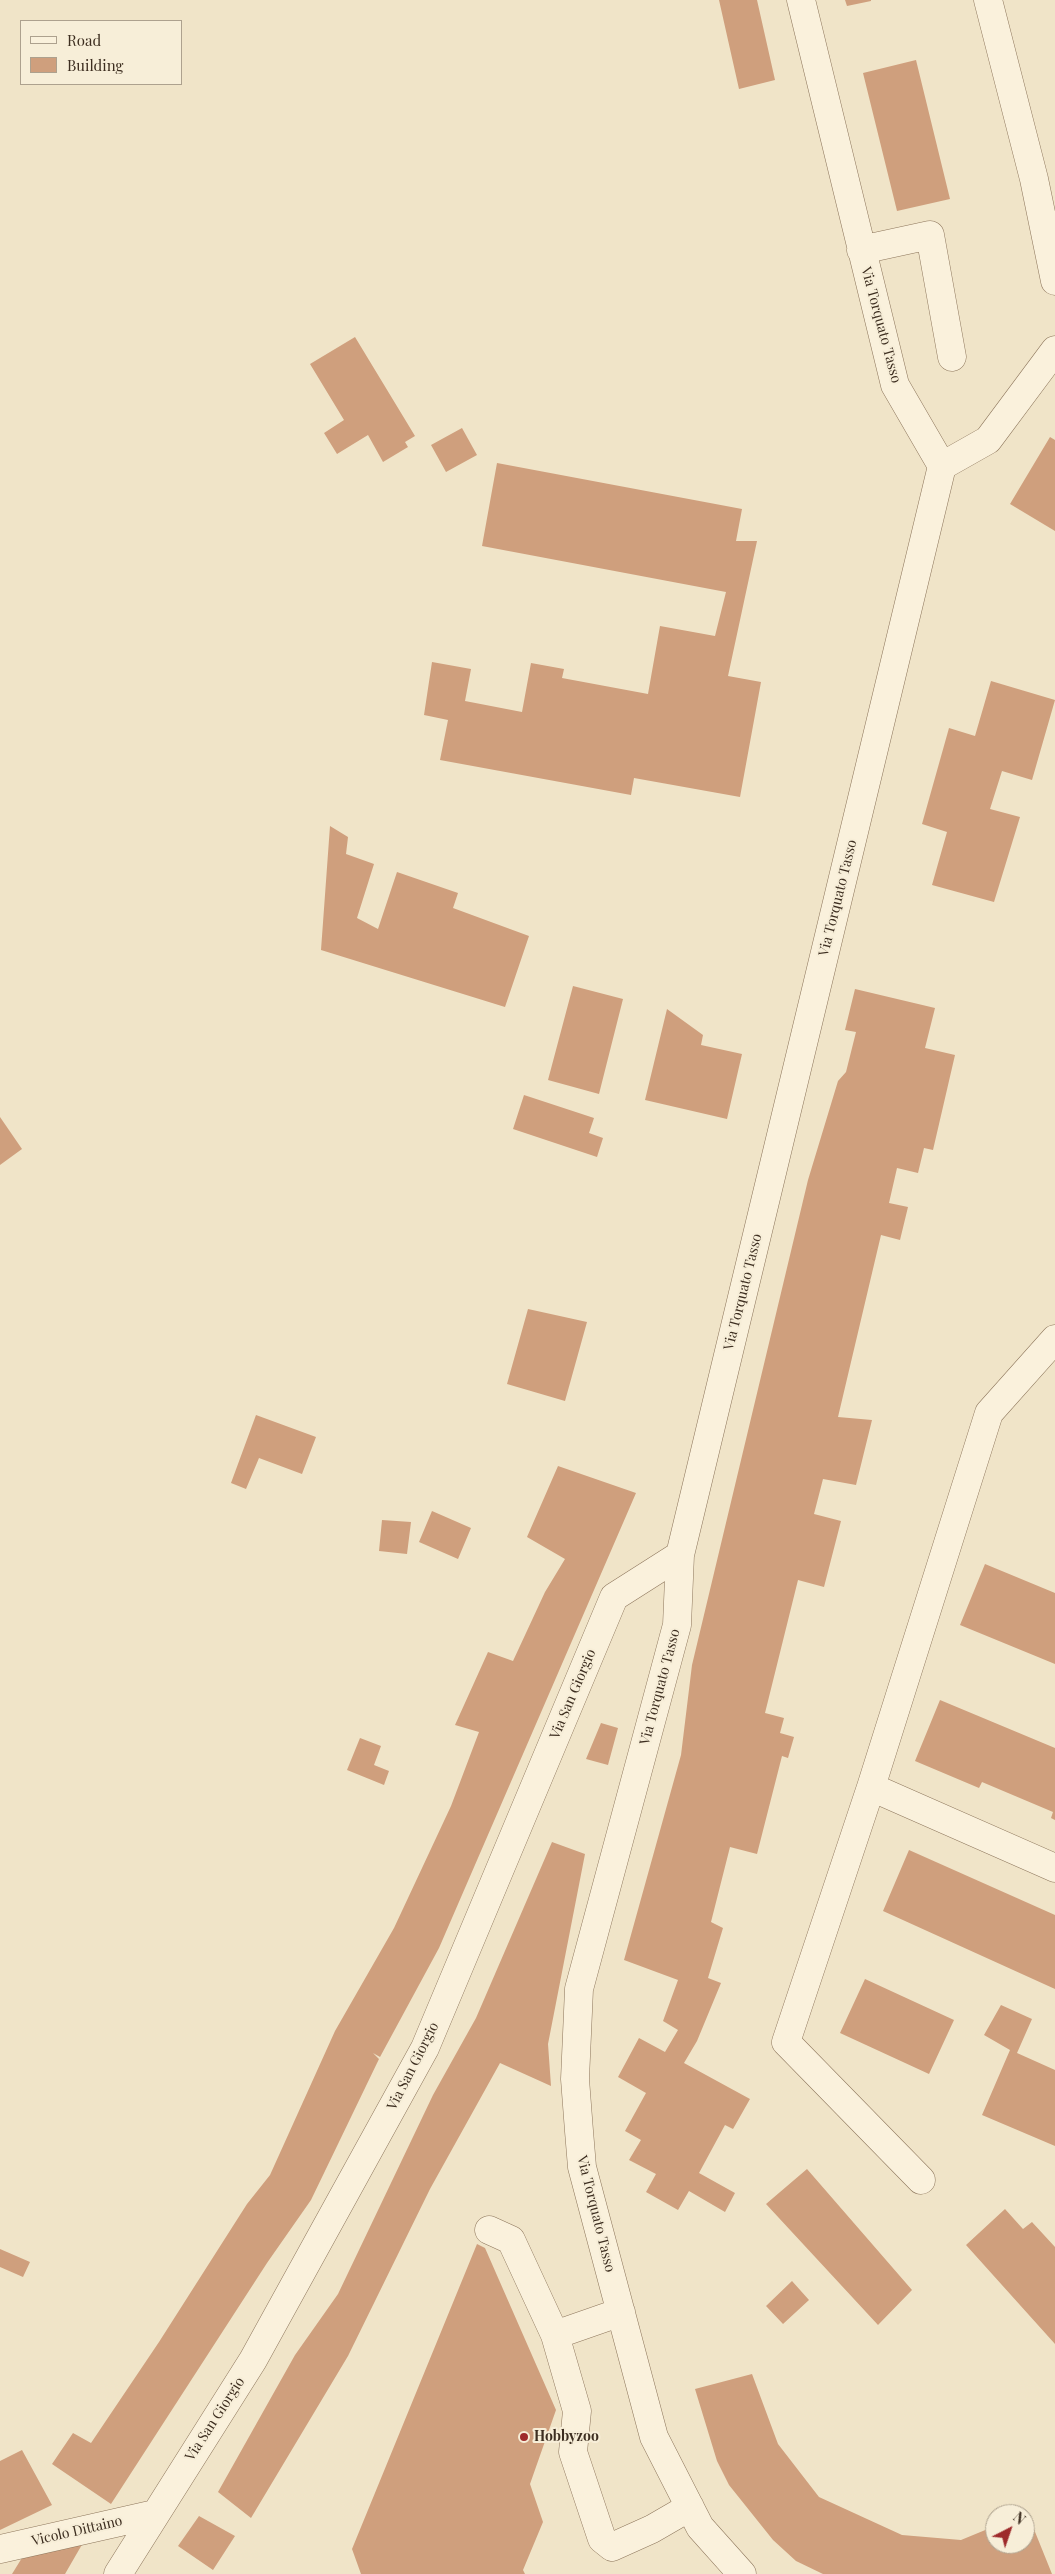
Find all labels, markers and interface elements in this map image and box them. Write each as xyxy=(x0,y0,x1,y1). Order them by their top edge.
legend xyxy=(20,20,182,85)
text: Road xyxy=(67,30,101,50)
text: Building xyxy=(67,55,123,75)
street label: Via Torquato Tasso xyxy=(857,265,905,385)
street label: Via Torquato Tasso xyxy=(815,838,861,958)
street label: Via Torquato Tasso xyxy=(720,1232,766,1352)
street label: Via Torquato Tasso xyxy=(636,1627,684,1747)
street label: Via San Giorgio xyxy=(546,1646,600,1742)
street label: Via San Giorgio xyxy=(384,2019,442,2113)
street label: Via Torquato Tasso xyxy=(573,2154,619,2274)
street label: Via San Giorgio xyxy=(182,2374,248,2464)
place label: Hobbyzoo xyxy=(534,2429,599,2445)
marker: Hobbyzoo xyxy=(518,2431,530,2443)
north arrow xyxy=(985,2504,1035,2554)
text: N xyxy=(1009,2508,1030,2529)
street label: Vicolo Dittaino xyxy=(30,2512,124,2550)

